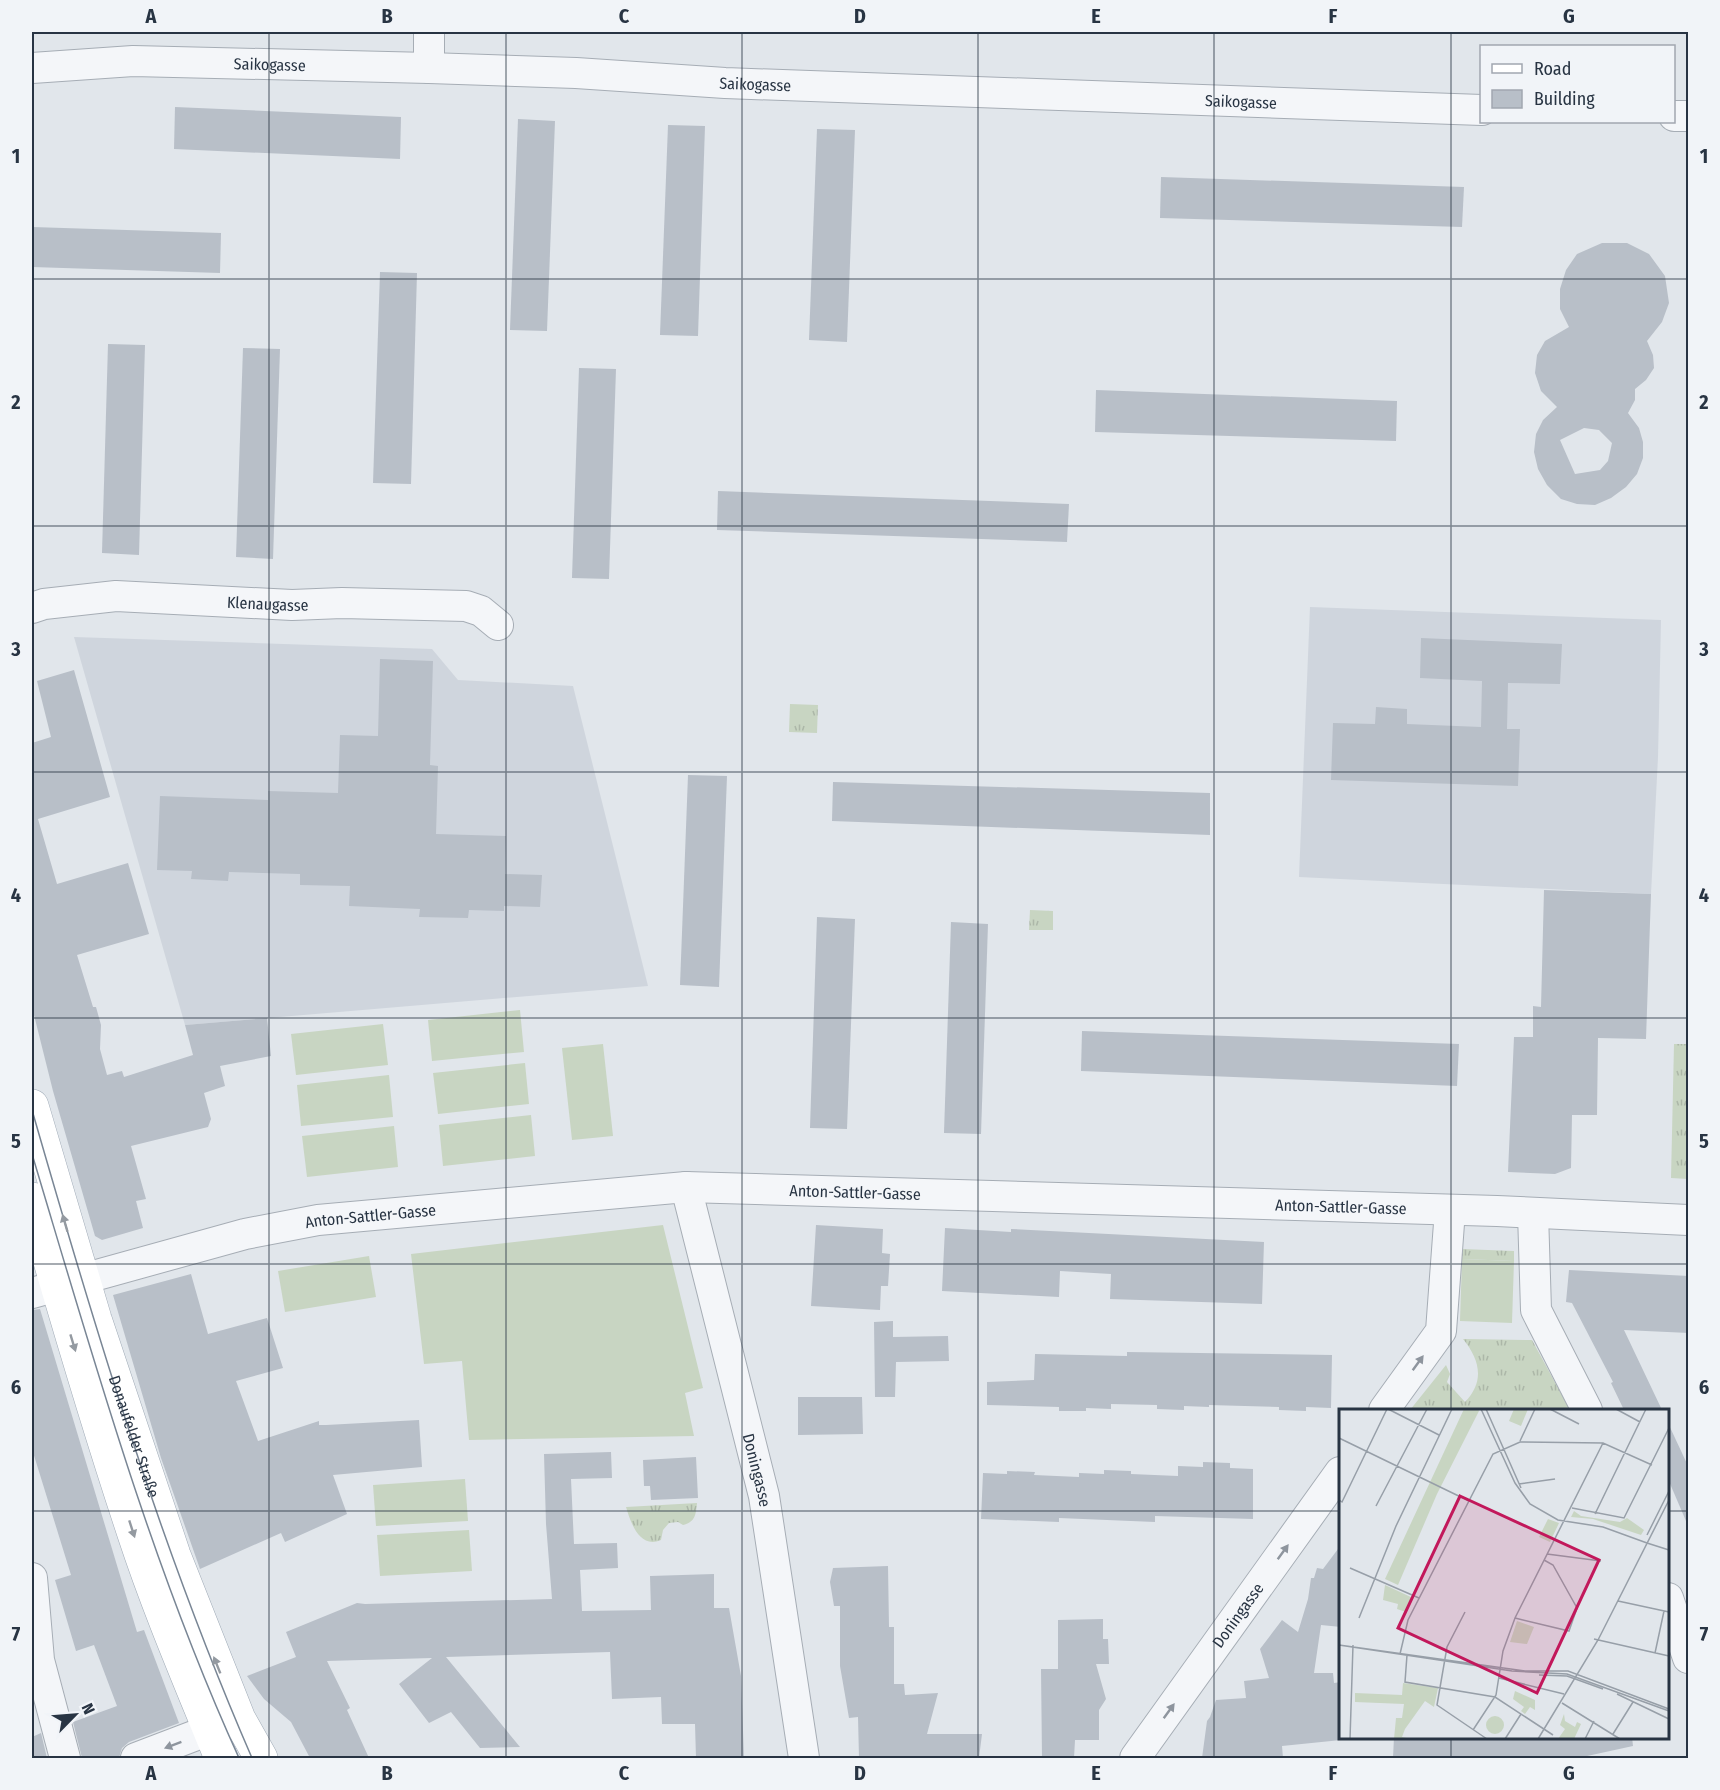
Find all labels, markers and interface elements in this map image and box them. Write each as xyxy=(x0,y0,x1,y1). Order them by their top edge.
text: A xyxy=(145,4,158,28)
text: B xyxy=(381,4,393,28)
text: C xyxy=(619,4,630,28)
text: D xyxy=(854,4,866,28)
text: E xyxy=(1091,4,1101,28)
text: F xyxy=(1329,4,1338,28)
text: G xyxy=(1563,4,1575,28)
legend xyxy=(1480,45,1675,123)
street label: Saikogasse xyxy=(234,54,306,75)
text: Road xyxy=(1534,58,1571,80)
street label: Saikogasse xyxy=(719,73,792,95)
text: Building xyxy=(1534,88,1595,110)
street label: Saikogasse xyxy=(1205,91,1277,112)
text: 1 xyxy=(12,144,20,168)
text: 1 xyxy=(1700,144,1708,168)
text: 2 xyxy=(10,390,21,414)
text: 2 xyxy=(1698,390,1709,414)
street label: Klenaugasse xyxy=(226,592,309,615)
text: 3 xyxy=(10,637,21,661)
text: 3 xyxy=(1698,637,1709,661)
text: 4 xyxy=(11,883,21,907)
text: 4 xyxy=(1699,883,1709,907)
text: 5 xyxy=(11,1129,21,1153)
text: 5 xyxy=(1699,1129,1709,1153)
street label: Anton-Sattler-Gasse xyxy=(789,1181,921,1203)
street label: Anton-Sattler-Gasse xyxy=(1275,1195,1407,1218)
street label: Anton-Sattler-Gasse xyxy=(303,1200,437,1232)
one-way arrow xyxy=(60,1214,69,1232)
one-way arrow xyxy=(69,1334,79,1352)
one-way arrow xyxy=(1412,1355,1424,1371)
street label: Donaufelder Straße xyxy=(105,1373,164,1500)
text: 6 xyxy=(11,1375,21,1399)
text: 6 xyxy=(1699,1375,1709,1399)
inset map xyxy=(1339,1409,1669,1739)
street label: Doningasse xyxy=(739,1431,775,1508)
one-way arrow xyxy=(128,1520,137,1538)
one-way arrow xyxy=(1277,1545,1289,1561)
street label: Doningasse xyxy=(1208,1579,1267,1651)
text: 7 xyxy=(12,1622,21,1646)
text: 7 xyxy=(1700,1622,1709,1646)
one-way arrow xyxy=(212,1656,221,1674)
north arrow xyxy=(45,1685,105,1745)
text: N xyxy=(78,1701,99,1717)
one-way arrow xyxy=(1163,1703,1175,1719)
one-way arrow xyxy=(164,1740,182,1750)
text: A xyxy=(145,1761,158,1785)
text: B xyxy=(381,1761,393,1785)
text: C xyxy=(619,1761,630,1785)
text: D xyxy=(854,1761,866,1785)
text: E xyxy=(1091,1761,1101,1785)
text: F xyxy=(1329,1761,1338,1785)
text: G xyxy=(1563,1761,1575,1785)

